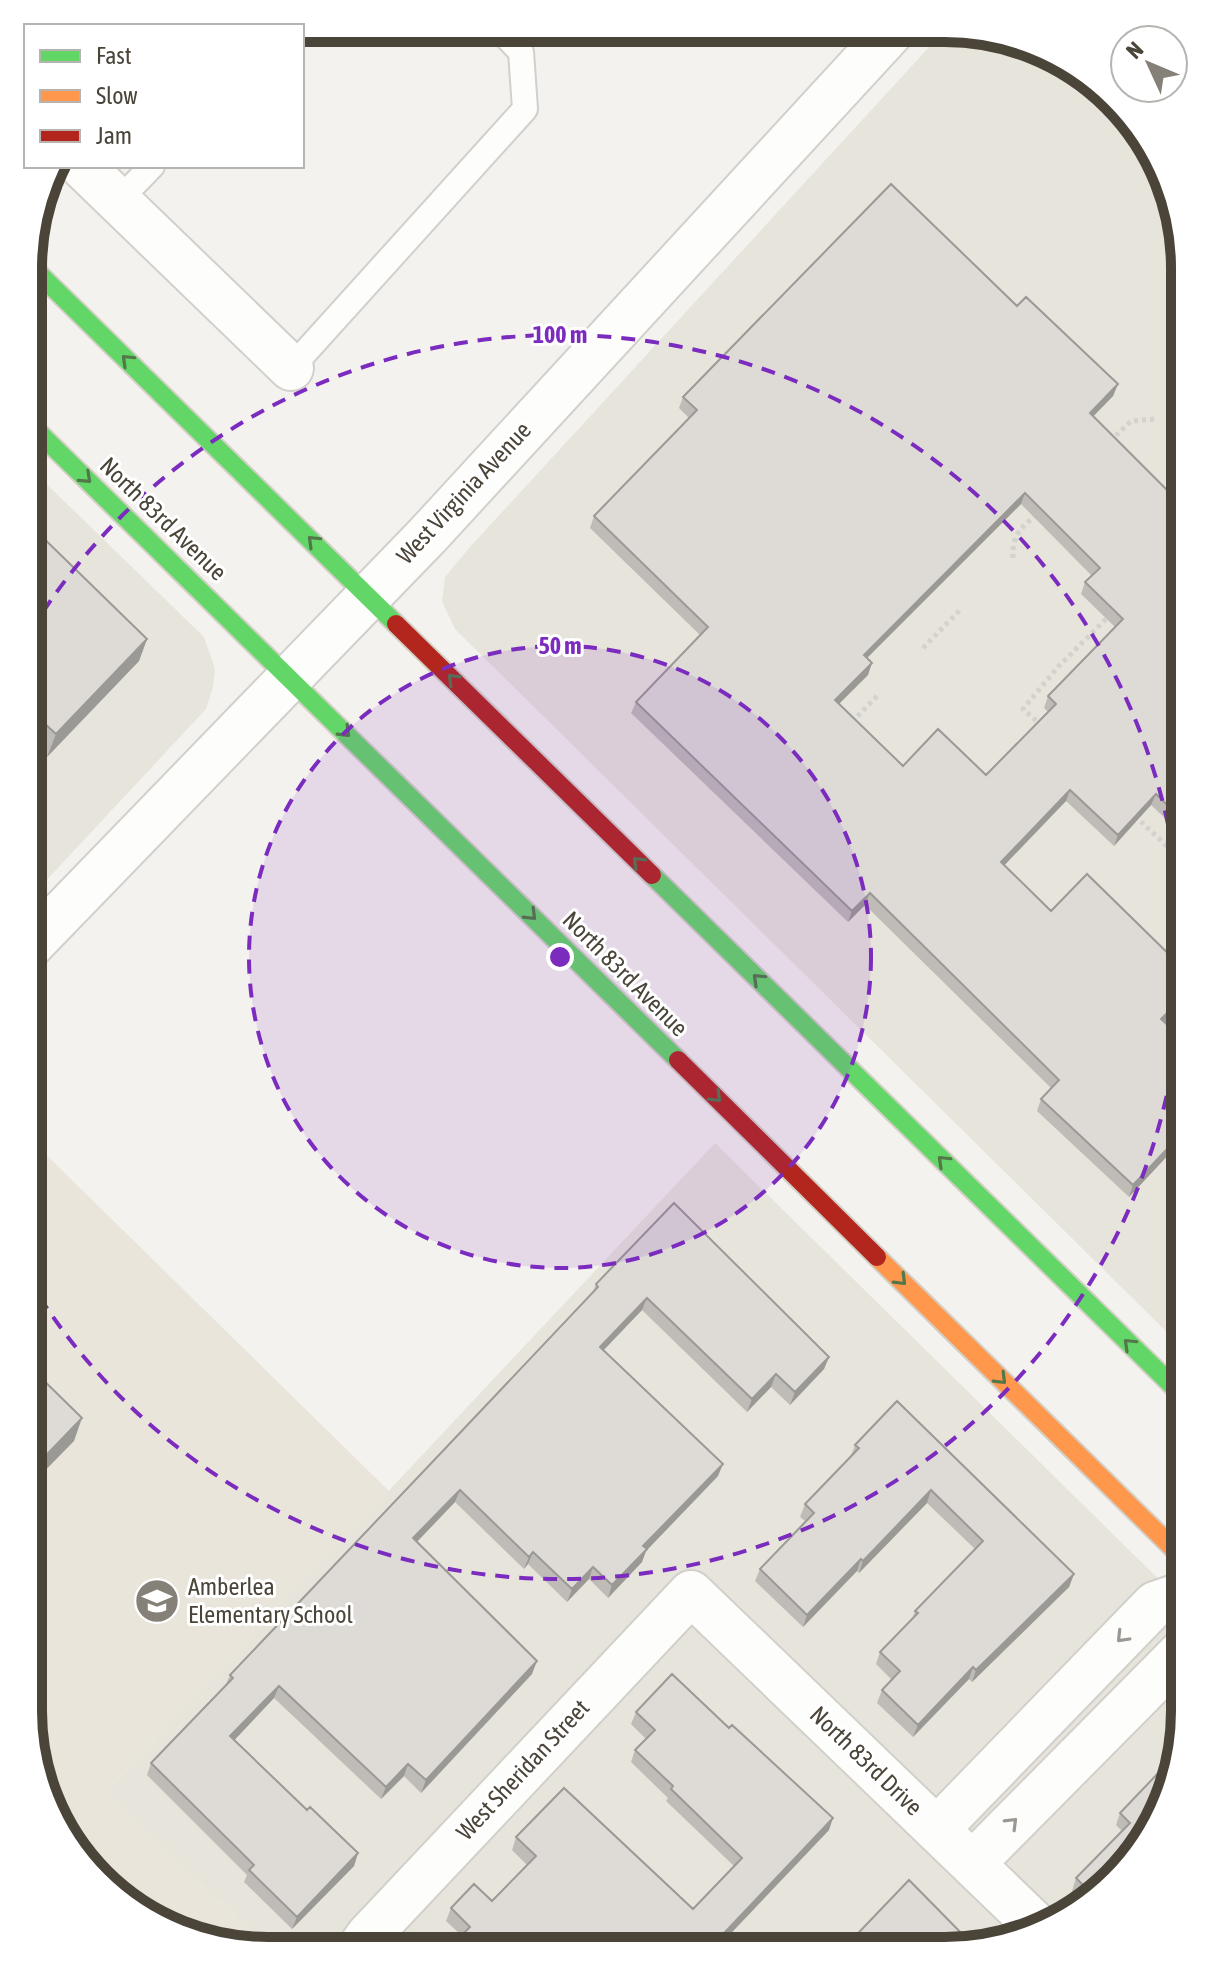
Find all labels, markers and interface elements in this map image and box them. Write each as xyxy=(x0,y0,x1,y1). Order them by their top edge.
legend xyxy=(24,24,304,168)
north arrow xyxy=(1109,24,1189,104)
text: N xyxy=(1121,36,1148,64)
text: Fast xyxy=(96,42,132,69)
text: Slow xyxy=(96,82,138,109)
text: Jam xyxy=(96,122,132,149)
text: 100 m xyxy=(533,321,587,348)
one-way arrow xyxy=(122,354,136,369)
street label: West Virginia Avenue xyxy=(391,416,536,569)
street label: North 83rd Avenue xyxy=(95,452,232,586)
one-way arrow xyxy=(77,469,92,483)
one-way arrow xyxy=(308,536,322,550)
text: 50 m xyxy=(538,632,582,659)
one-way arrow xyxy=(448,674,462,688)
one-way arrow xyxy=(336,723,350,737)
one-way arrow xyxy=(633,856,647,871)
one-way arrow xyxy=(521,905,536,920)
street label: North 83rd Avenue xyxy=(558,906,693,1041)
centre of rings xyxy=(546,943,574,971)
one-way arrow xyxy=(753,974,767,988)
one-way arrow xyxy=(707,1088,721,1102)
one-way arrow xyxy=(938,1156,952,1171)
one-way arrow xyxy=(892,1271,906,1285)
one-way arrow xyxy=(1124,1338,1138,1353)
one-way arrow xyxy=(992,1370,1006,1384)
place label: Amberlea Elementary School xyxy=(188,1573,354,1628)
school or university icon: Amberlea Elementary School xyxy=(133,1577,181,1625)
one-way arrow xyxy=(1117,1628,1132,1642)
street label: West Sheridan Street xyxy=(451,1694,594,1845)
street label: North 83rd Drive xyxy=(805,1701,928,1821)
one-way arrow xyxy=(1003,1818,1017,1832)

